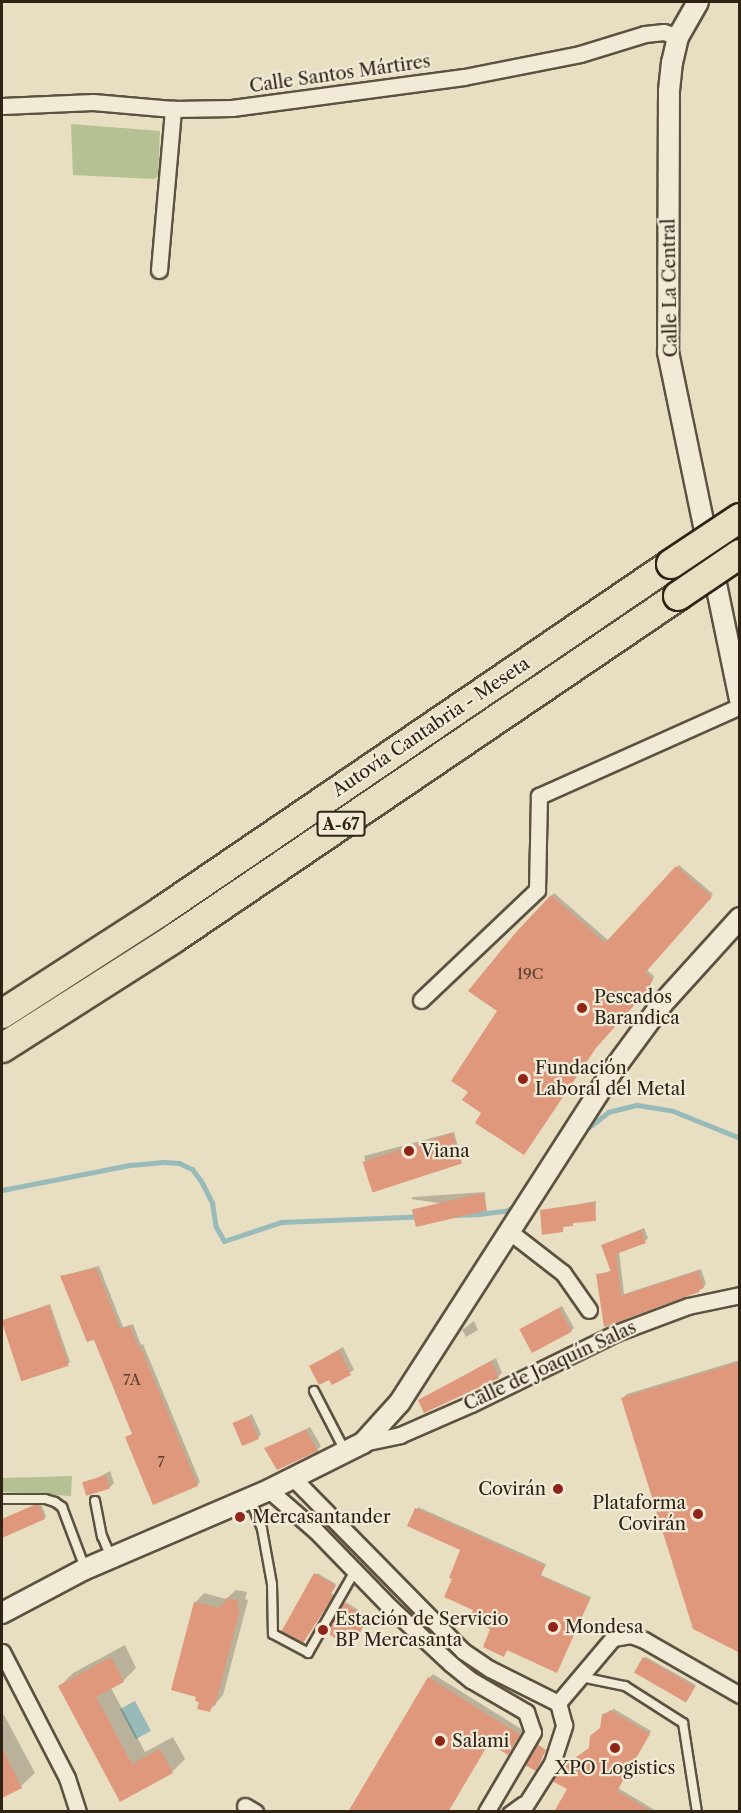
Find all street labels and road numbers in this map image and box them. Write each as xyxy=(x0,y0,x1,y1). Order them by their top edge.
street label: Calle Santos Mártires xyxy=(248,51,432,97)
street label: Calle La Central xyxy=(658,218,682,358)
street label: Autovía Cantabria - Meseta xyxy=(328,653,534,801)
road number: A-67 xyxy=(316,811,366,837)
street label: Calle de Joaquín Salas xyxy=(460,1317,640,1415)

